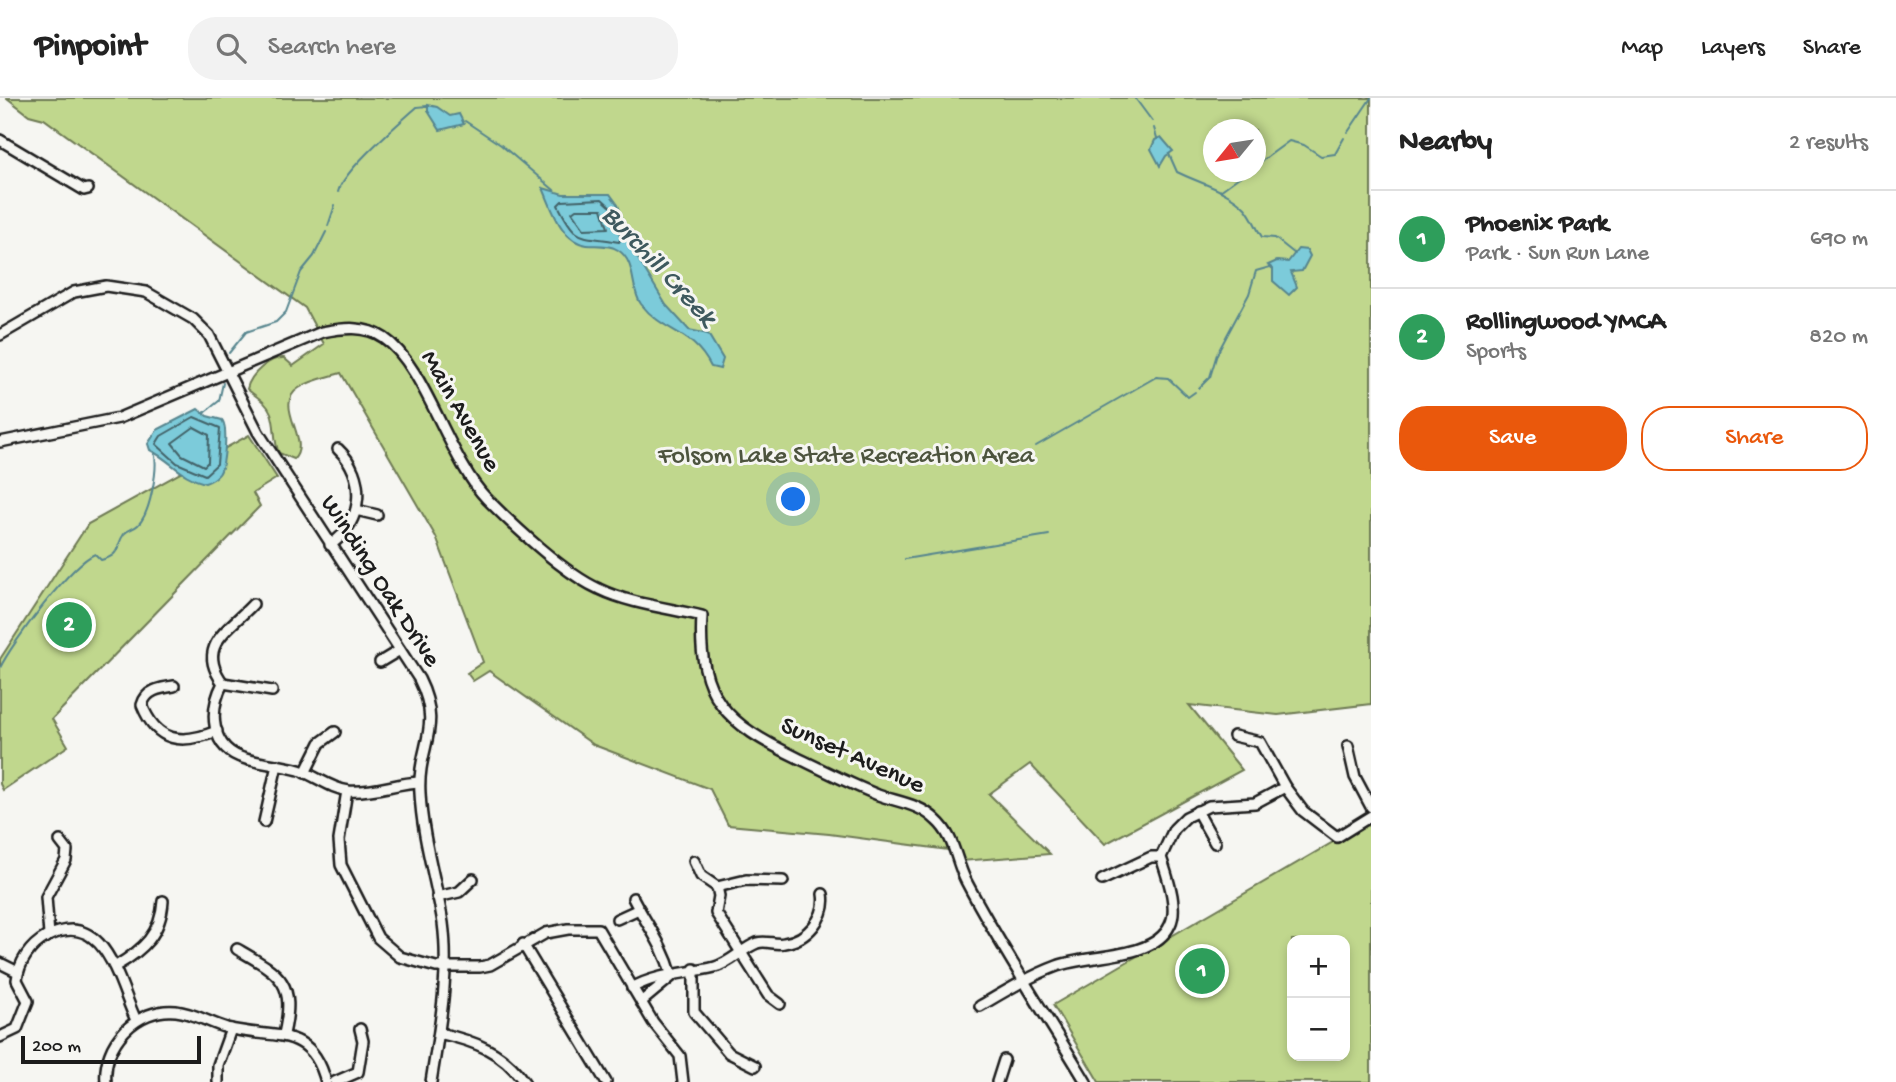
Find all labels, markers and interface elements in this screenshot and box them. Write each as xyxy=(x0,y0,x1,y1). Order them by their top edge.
search box xyxy=(188,17,678,80)
text: Pinpoint xyxy=(35,29,146,67)
icon: search xyxy=(212,29,250,67)
text: Search here xyxy=(268,33,396,64)
text: Map xyxy=(1621,34,1663,63)
text: Layers xyxy=(1701,34,1765,63)
text: Share xyxy=(1803,34,1861,63)
north arrow xyxy=(1203,119,1266,182)
text: Nearby xyxy=(1399,126,1492,161)
text: 2 results xyxy=(1789,130,1868,157)
water label: Burchill Creek xyxy=(594,200,724,336)
text: Phoenix Park xyxy=(1466,210,1609,241)
text: 1 xyxy=(1417,226,1427,253)
text: 690 m xyxy=(1810,226,1868,253)
text: Park · Sun Run Lane xyxy=(1466,241,1649,268)
text: Rollingwood YMCA xyxy=(1466,308,1665,339)
text: 2 xyxy=(1416,324,1428,351)
text: 820 m xyxy=(1809,324,1868,351)
text: Sports xyxy=(1466,339,1526,366)
street label: Main Avenue xyxy=(412,346,506,479)
button: Save xyxy=(1399,406,1627,471)
button: Share xyxy=(1641,406,1868,471)
park label: Folsom Lake State Recreation Area xyxy=(657,442,1036,473)
your location xyxy=(776,482,810,516)
street label: Winding Oak Drive xyxy=(312,490,446,674)
pin: 2 xyxy=(46,599,92,651)
street label: Sunset Avenue xyxy=(775,711,929,803)
map controls xyxy=(1287,935,1350,1061)
button: + xyxy=(1287,935,1350,998)
pin: 1 xyxy=(1179,945,1225,997)
button: − xyxy=(1287,998,1350,1061)
scale bar xyxy=(21,1033,201,1065)
text: 200 m xyxy=(32,1036,81,1059)

